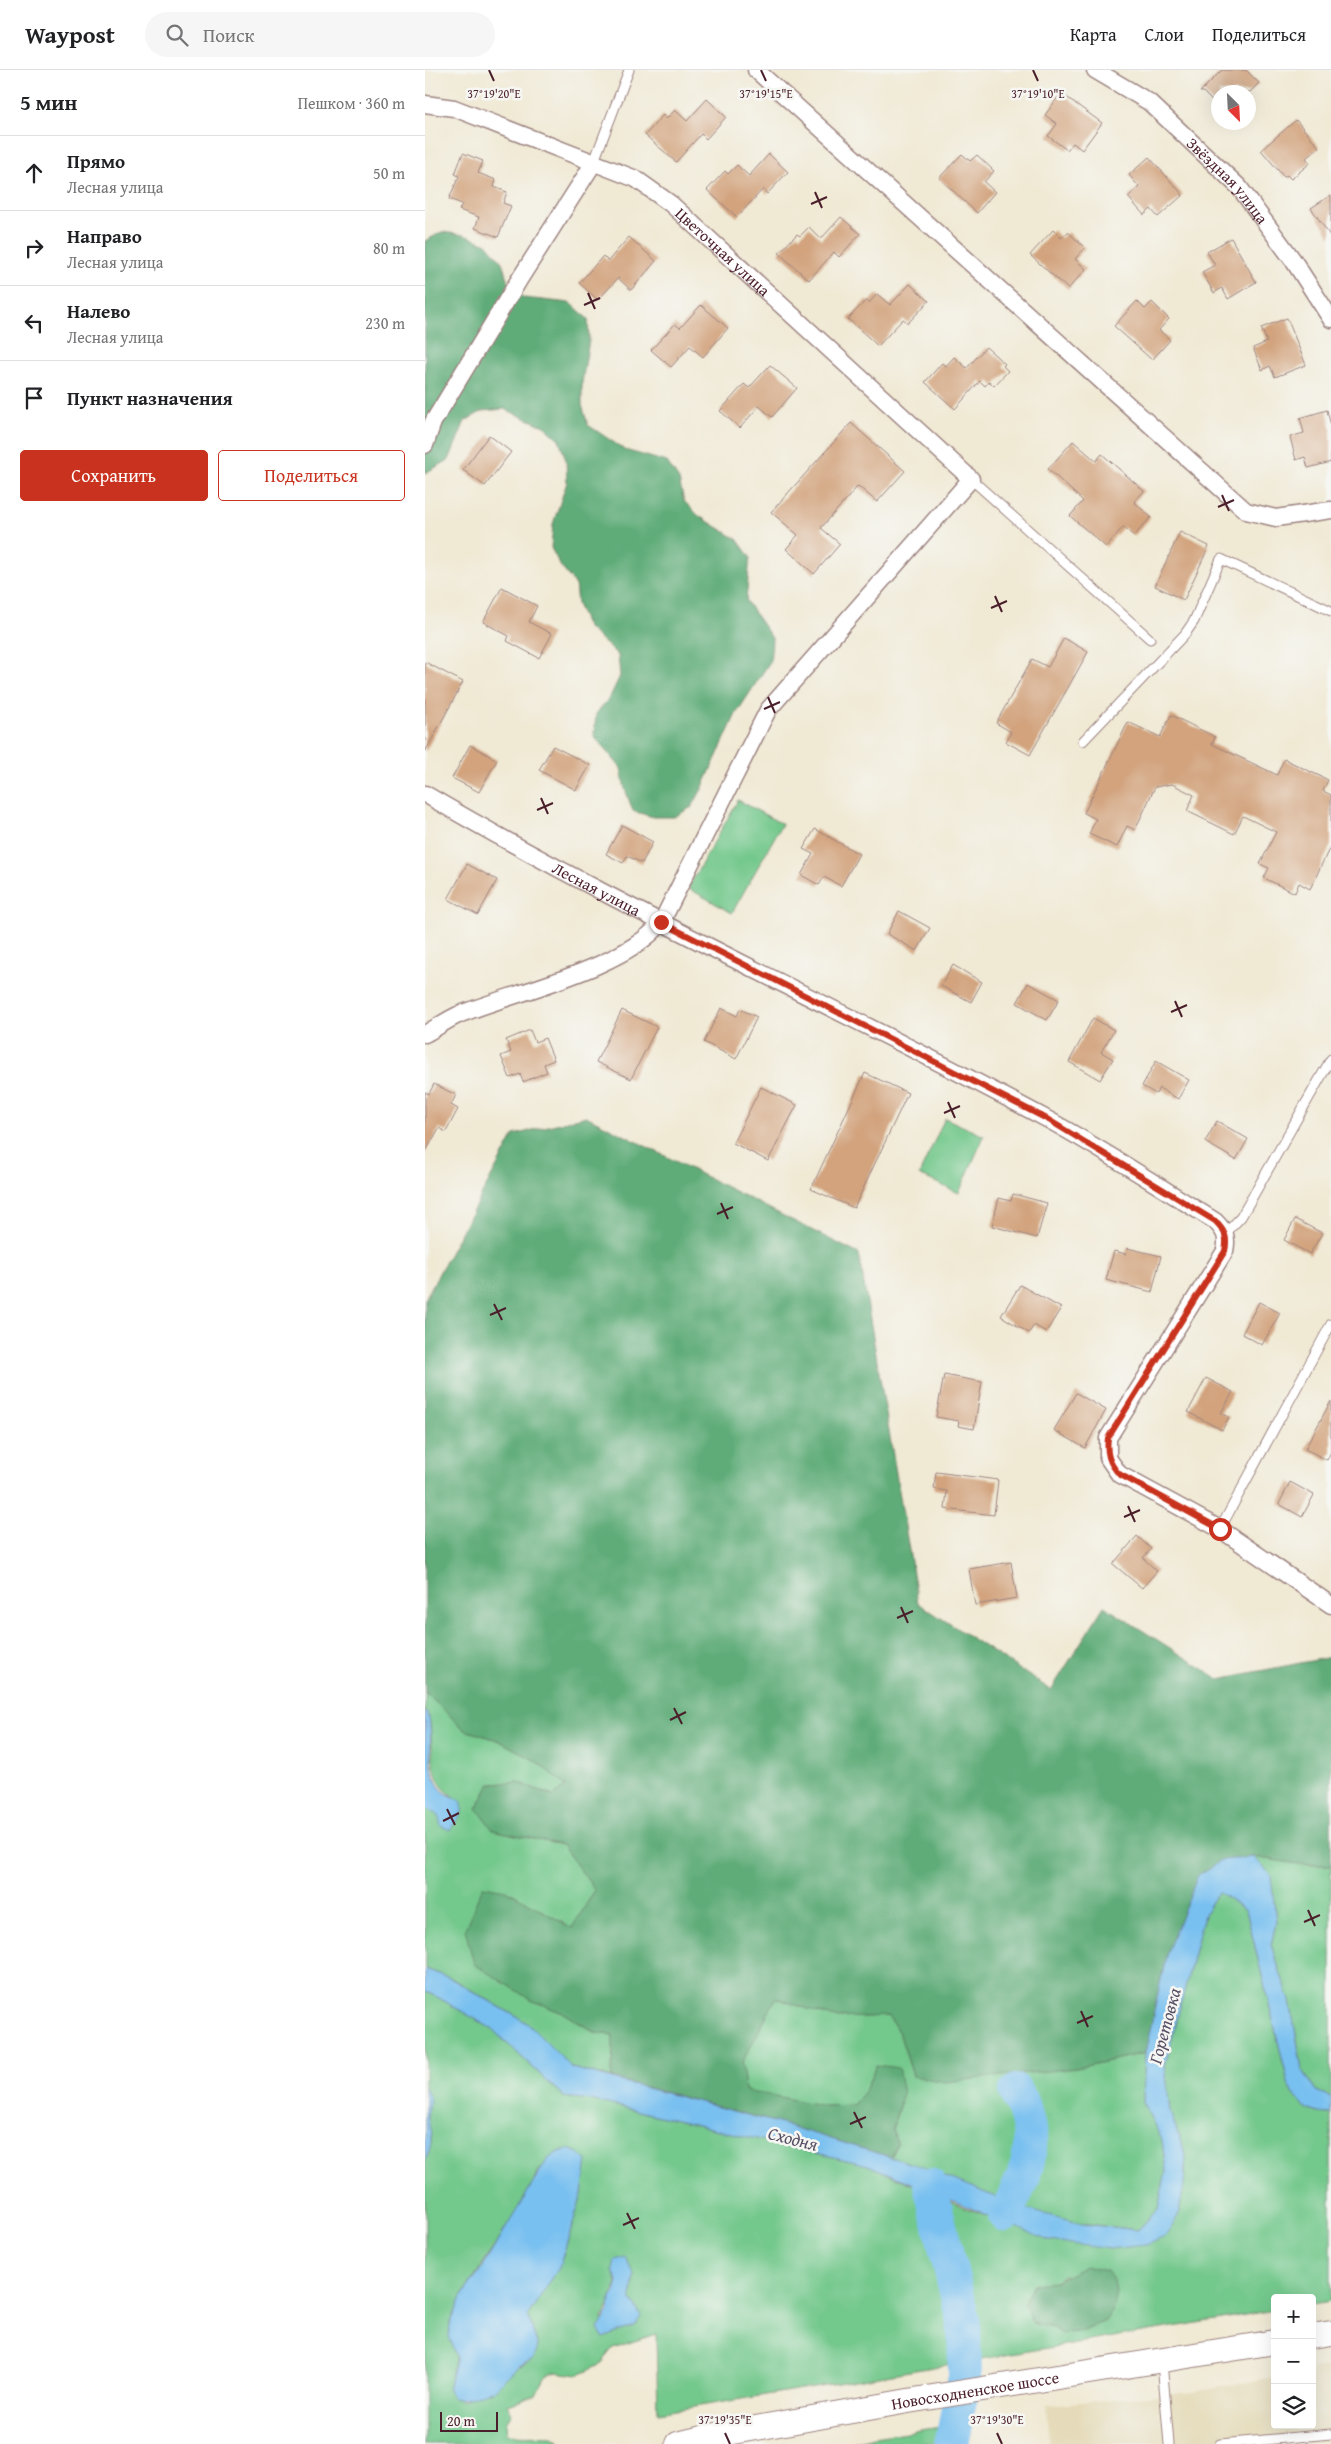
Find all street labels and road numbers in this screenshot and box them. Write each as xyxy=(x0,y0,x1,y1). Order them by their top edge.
street label: Звёздная улица xyxy=(1181,132,1274,229)
street label: Цветочная улица xyxy=(670,202,776,302)
street label: Лесная улица xyxy=(548,856,645,922)
street label: Новосходненское шоссе xyxy=(889,2365,1061,2416)

